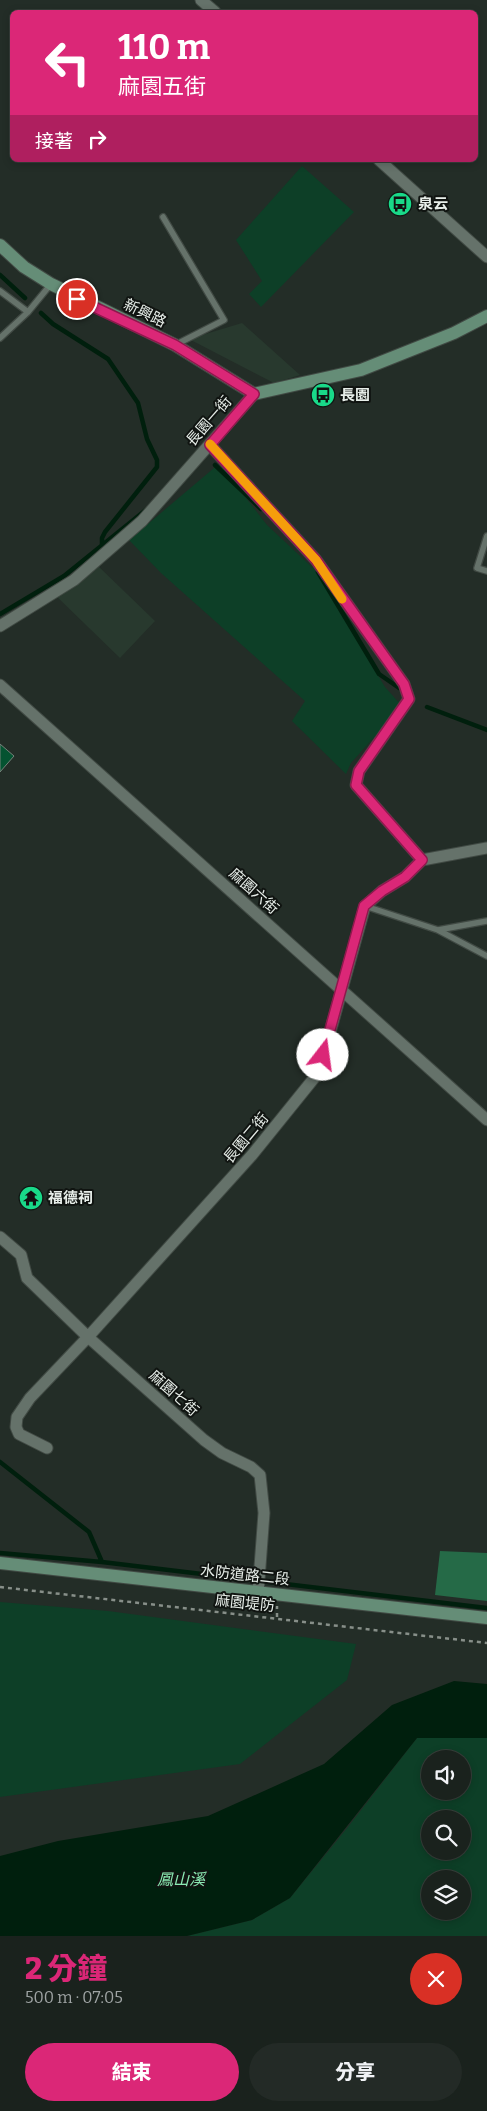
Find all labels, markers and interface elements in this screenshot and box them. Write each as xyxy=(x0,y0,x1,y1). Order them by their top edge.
text: 110 m xyxy=(118,26,210,68)
icon: left xyxy=(35,30,100,95)
text: 麻園五街 xyxy=(118,73,206,100)
icon: right xyxy=(83,125,111,153)
text: 接著 xyxy=(35,130,73,153)
bus stop icon: 泉云 xyxy=(387,191,413,217)
place label: 泉云 xyxy=(418,195,448,213)
pin xyxy=(56,278,98,320)
icon: arrive xyxy=(63,285,91,313)
street label: 新興路 xyxy=(121,295,169,331)
bus stop icon: 長園 xyxy=(310,382,336,408)
place label: 長園 xyxy=(340,386,370,404)
street label: 長園一街 xyxy=(183,392,235,450)
street label: 麻園六街 xyxy=(226,864,282,918)
position arrow xyxy=(296,1028,348,1080)
street label: 長園二街 xyxy=(220,1109,272,1167)
temple icon: 福德祠 xyxy=(18,1185,44,1211)
place label: 福德祠 xyxy=(48,1189,93,1207)
street label: 麻園七街 xyxy=(146,1366,202,1420)
street label: 水防道路二段 xyxy=(199,1561,291,1589)
street label: 麻園堤防 xyxy=(214,1591,276,1615)
map controls xyxy=(421,1750,471,1920)
button: sound xyxy=(421,1750,471,1800)
button: search xyxy=(421,1810,471,1860)
water label: 鳳山溪 xyxy=(157,1870,207,1889)
button: layers xyxy=(421,1870,471,1920)
text: 2 分鐘 xyxy=(25,1951,107,1987)
button: close xyxy=(410,1953,462,2005)
text: 500 m · 07:05 xyxy=(25,1988,123,2007)
button: 結束 xyxy=(25,2043,239,2101)
button: 分享 xyxy=(249,2043,462,2101)

